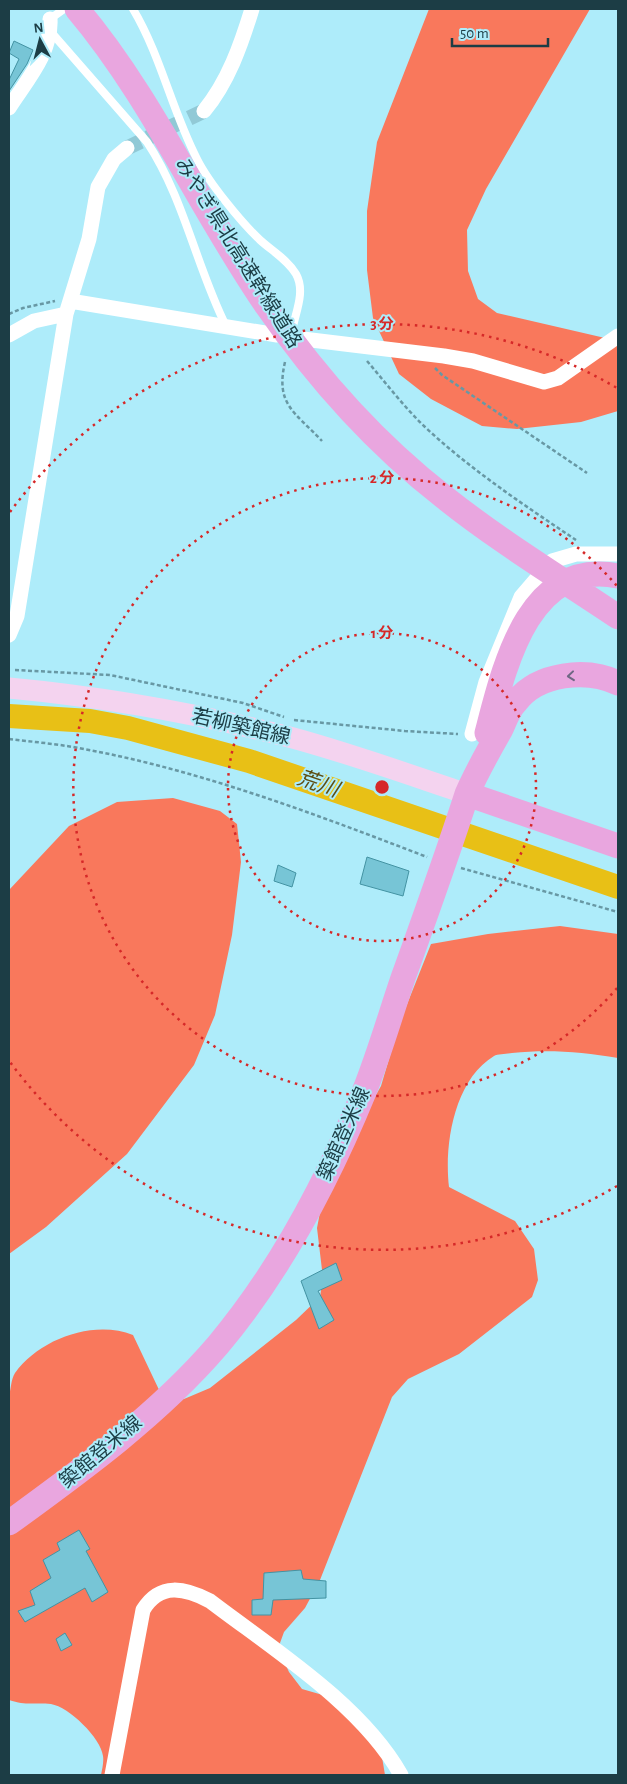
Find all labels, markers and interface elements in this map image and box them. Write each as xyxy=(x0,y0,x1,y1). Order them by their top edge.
north arrow xyxy=(15,15,65,65)
scale bar xyxy=(452,15,548,47)
text: N xyxy=(33,21,44,36)
text: 50 m xyxy=(460,26,489,41)
street label: みやぎ県北高速幹線道路 xyxy=(171,153,306,352)
text: 3 分 xyxy=(370,316,394,332)
text: 2 分 xyxy=(370,470,394,486)
text: 1 分 xyxy=(371,625,393,641)
one-way arrow xyxy=(567,670,575,681)
street label: 若柳築館線 xyxy=(190,704,292,748)
water label: 荒川 xyxy=(295,766,343,801)
centre of rings xyxy=(373,778,391,796)
street label: 築館登米線 xyxy=(313,1083,373,1184)
street label: 築館登米線 xyxy=(55,1411,146,1492)

